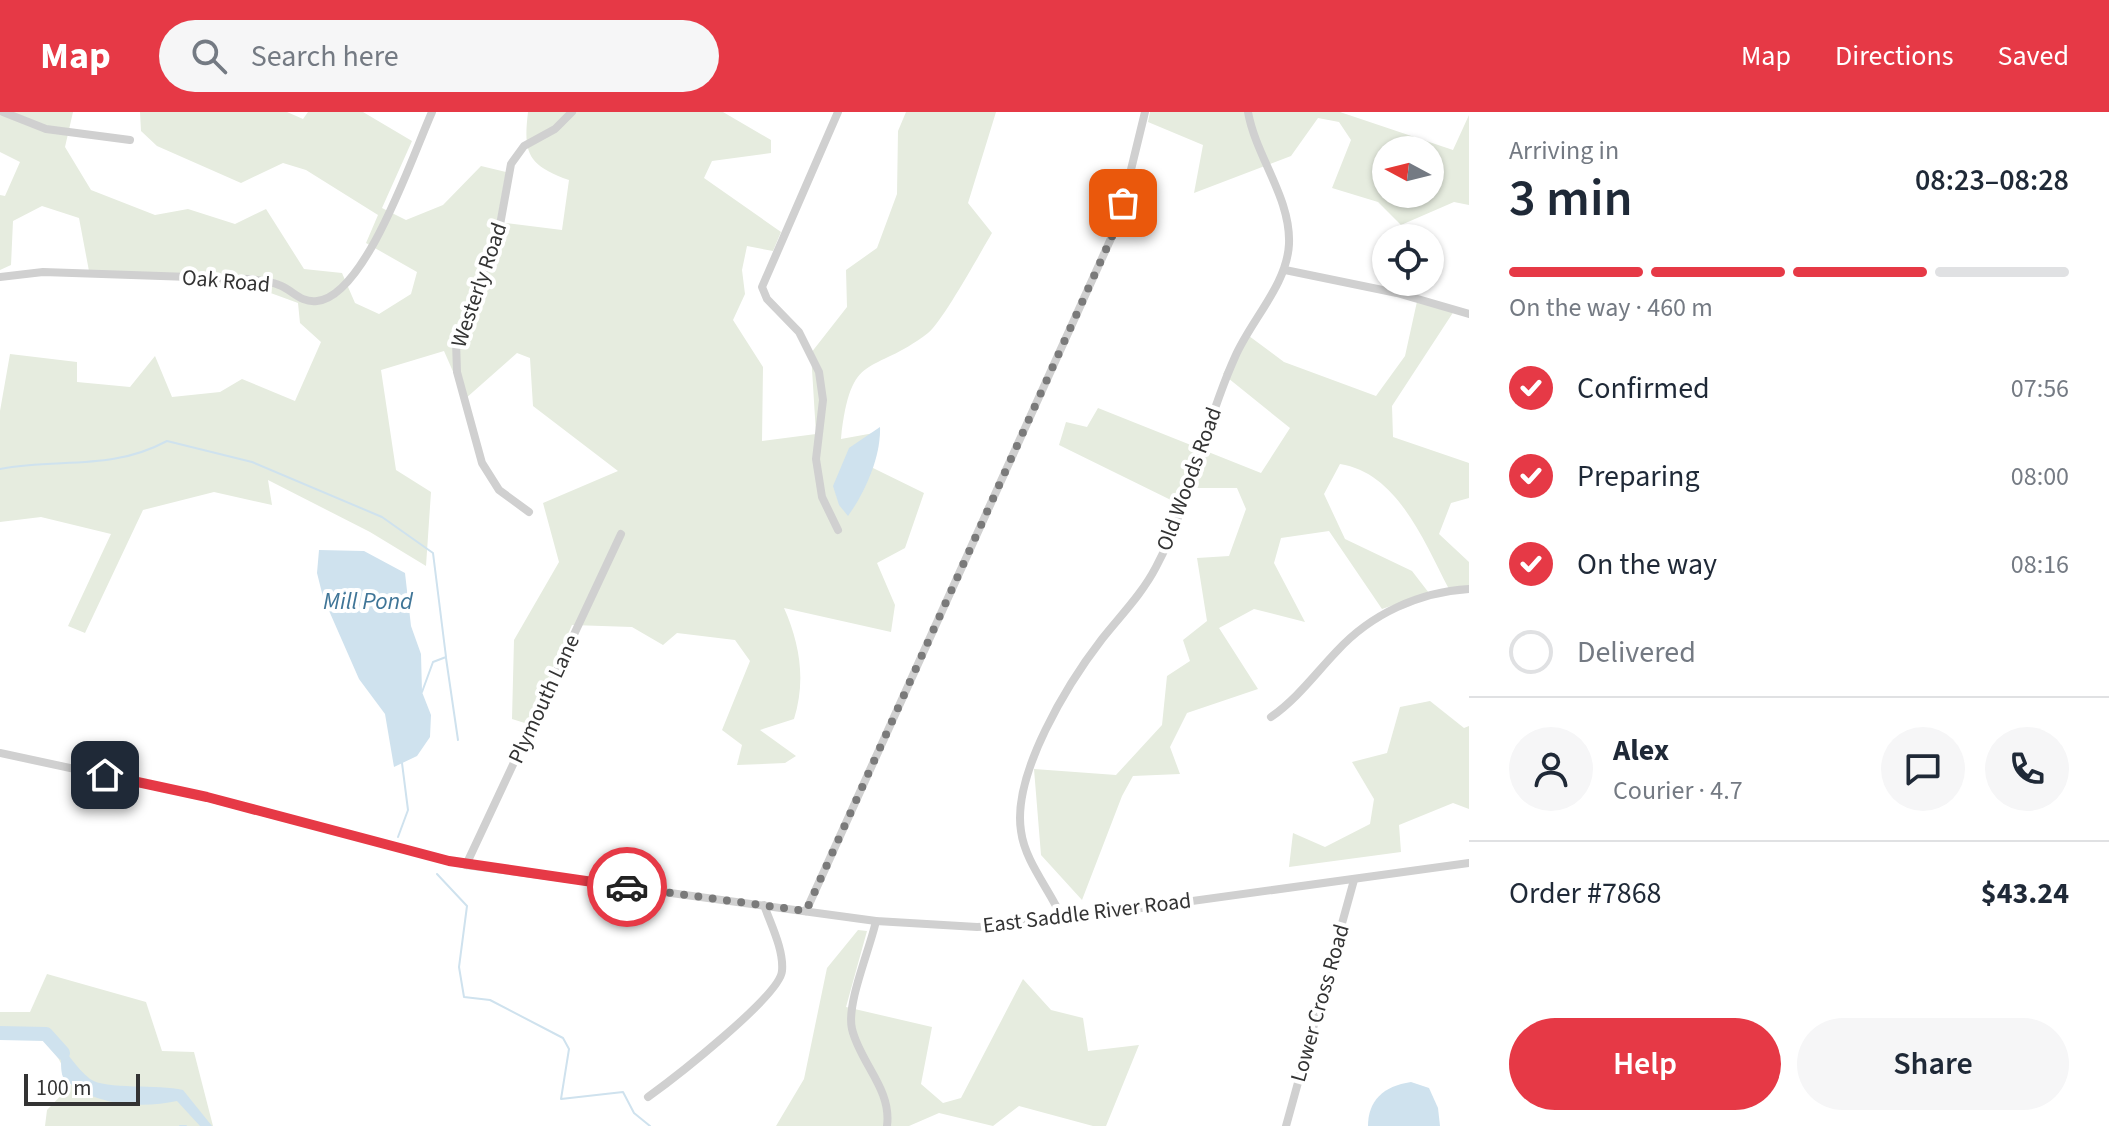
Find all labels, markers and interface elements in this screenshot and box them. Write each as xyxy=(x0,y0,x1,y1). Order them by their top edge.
search box xyxy=(159,20,719,92)
text: Map xyxy=(40,29,111,83)
icon: search xyxy=(187,34,231,78)
text: Search here xyxy=(251,35,399,78)
text: Map xyxy=(1741,36,1791,76)
text: Directions xyxy=(1835,36,1954,76)
text: Saved xyxy=(1998,36,2069,76)
text: Arriving in xyxy=(1509,132,1619,169)
north arrow xyxy=(1372,136,1444,208)
map controls xyxy=(1372,136,1444,296)
text: 08:23–08:28 xyxy=(1915,159,2069,202)
text: 3 min xyxy=(1509,162,1633,236)
pin xyxy=(1089,169,1157,237)
icon: bag xyxy=(1101,181,1145,225)
street label: Westerly Road xyxy=(443,218,515,352)
button: locate xyxy=(1372,224,1444,296)
street label: Oak Road xyxy=(181,261,271,301)
text: On the way · 460 m xyxy=(1509,289,1713,326)
icon: check xyxy=(1509,366,1553,410)
text: Confirmed xyxy=(1577,367,1710,410)
text: 07:56 xyxy=(2011,370,2069,407)
street label: Old Woods Road xyxy=(1148,403,1230,555)
icon: check xyxy=(1509,454,1553,498)
text: Preparing xyxy=(1577,455,1700,498)
text: 08:00 xyxy=(2011,458,2069,495)
icon: check xyxy=(1509,542,1553,586)
text: On the way xyxy=(1577,543,1717,586)
text: 08:16 xyxy=(2011,546,2069,583)
water label: Mill Pond xyxy=(323,584,414,619)
street label: Plymouth Lane xyxy=(500,629,588,769)
text: Delivered xyxy=(1577,631,1696,674)
button: person xyxy=(1509,727,1593,811)
button: chat xyxy=(1881,727,1965,811)
button: phone xyxy=(1985,727,2069,811)
text: Alex xyxy=(1613,729,1669,772)
pin xyxy=(71,741,139,809)
icon: home xyxy=(83,753,127,797)
text: Courier · 4.7 xyxy=(1613,772,1743,809)
courier xyxy=(587,847,667,927)
icon: car xyxy=(605,865,649,909)
text: Order #7868 xyxy=(1509,872,1662,915)
text: $43.24 xyxy=(1981,872,2069,915)
street label: East Saddle River Road xyxy=(981,884,1193,942)
street label: Lower Cross Road xyxy=(1282,920,1358,1086)
button: Help xyxy=(1509,1018,1781,1110)
button: Share xyxy=(1797,1018,2069,1110)
scale bar xyxy=(24,1070,140,1106)
text: 100 m xyxy=(36,1072,91,1104)

